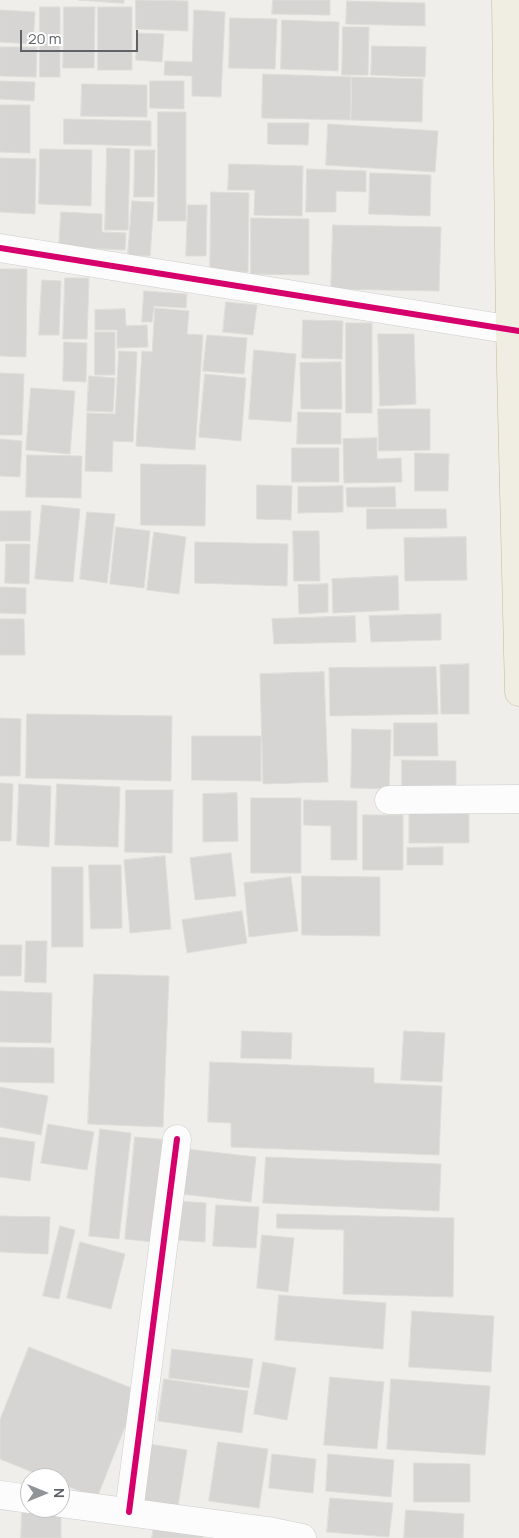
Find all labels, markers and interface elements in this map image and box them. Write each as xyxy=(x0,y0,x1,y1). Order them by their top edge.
scale bar xyxy=(22,20,140,52)
text: 20 m xyxy=(28,28,61,49)
north arrow xyxy=(20,1468,70,1518)
text: N xyxy=(50,1488,69,1498)

